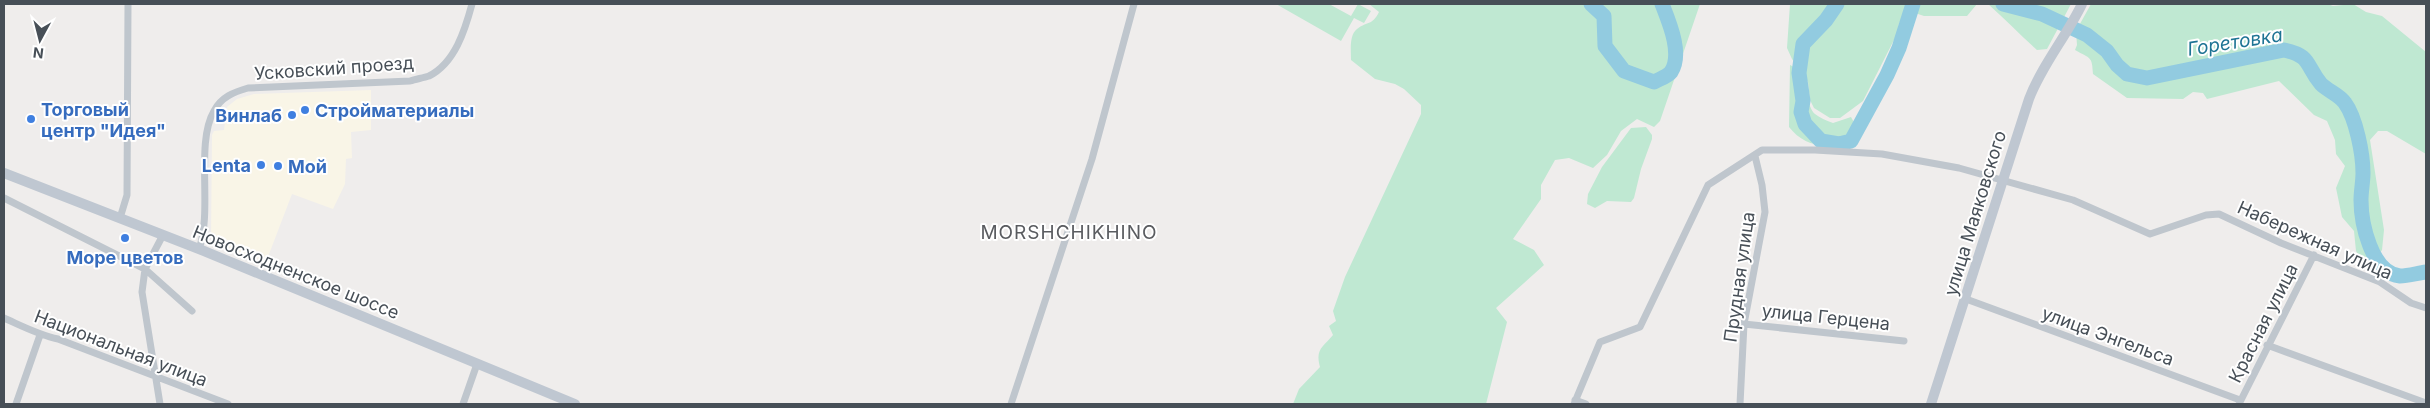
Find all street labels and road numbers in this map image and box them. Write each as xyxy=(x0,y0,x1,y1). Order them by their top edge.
street label: Усковский проезд xyxy=(253,52,415,84)
street label: улица Маяковского xyxy=(1940,128,2010,298)
street label: Набережная улица xyxy=(2234,196,2396,284)
street label: Прудная улица xyxy=(1719,210,1759,344)
street label: Новосходненское шоссе xyxy=(190,221,402,323)
street label: Красная улица xyxy=(2224,260,2302,386)
street label: улица Герцена xyxy=(1761,300,1891,334)
street label: улица Энгельса xyxy=(2039,302,2177,370)
street label: Национальная улица xyxy=(31,305,211,391)

